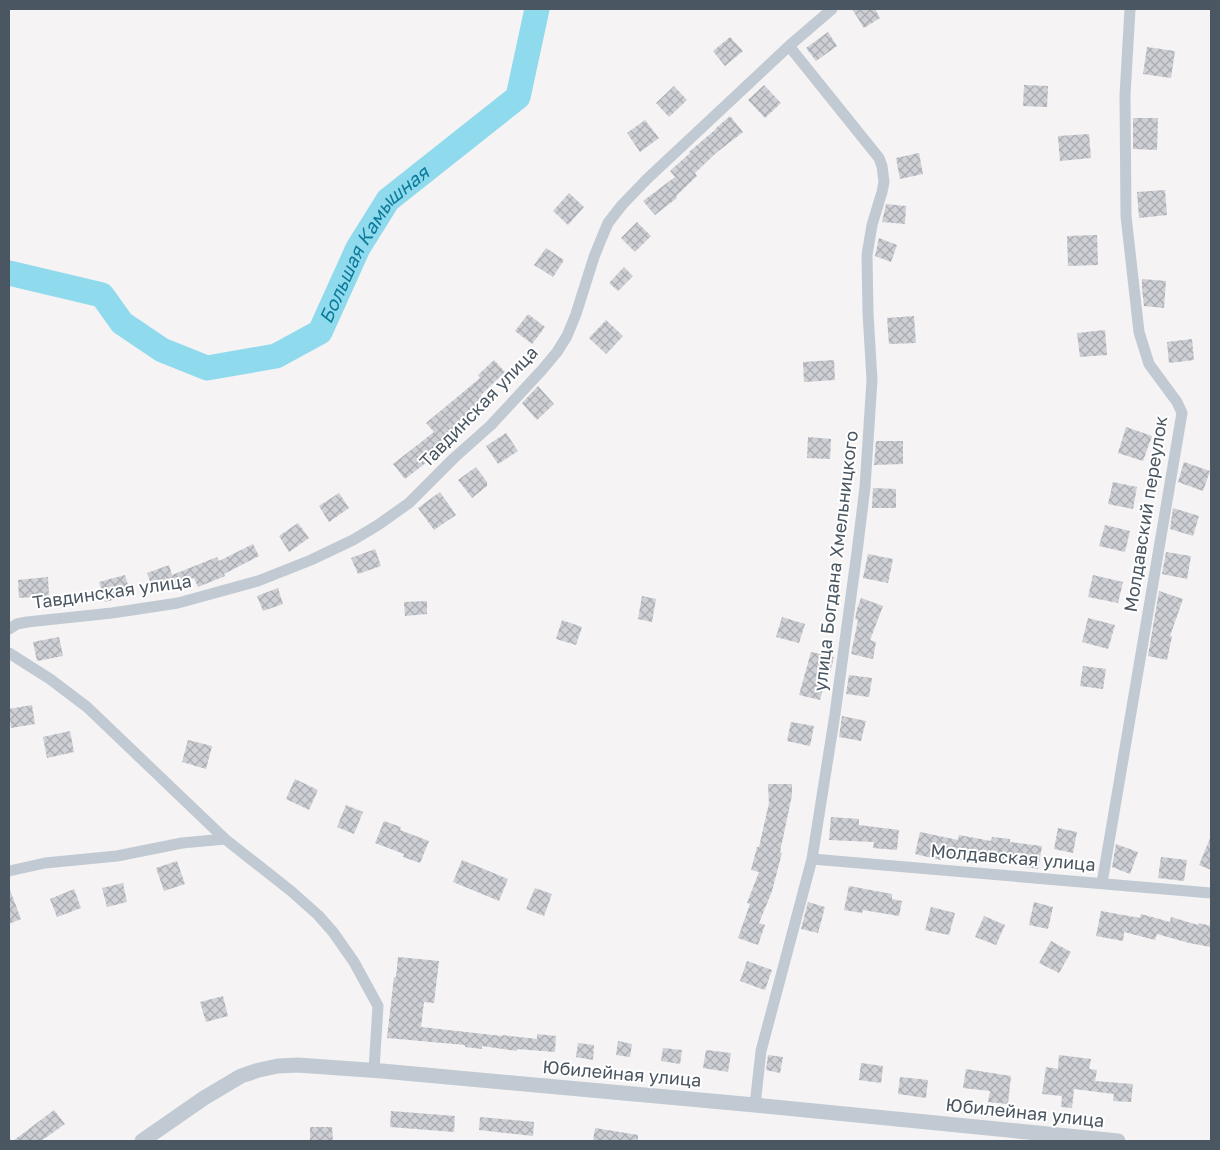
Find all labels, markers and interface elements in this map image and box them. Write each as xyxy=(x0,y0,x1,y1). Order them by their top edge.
water label: Большая Камышная xyxy=(314,160,434,327)
street label: Тавдинская улица xyxy=(415,341,542,472)
street label: Молдавский переулок xyxy=(1119,414,1171,614)
street label: улица Богдана Хмельницкого xyxy=(808,429,862,692)
street label: Тавдинская улица xyxy=(31,569,193,613)
street label: Молдавская улица xyxy=(930,839,1097,875)
street label: Юбилейная улица xyxy=(542,1055,702,1091)
street label: Юбилейная улица xyxy=(945,1093,1106,1131)

